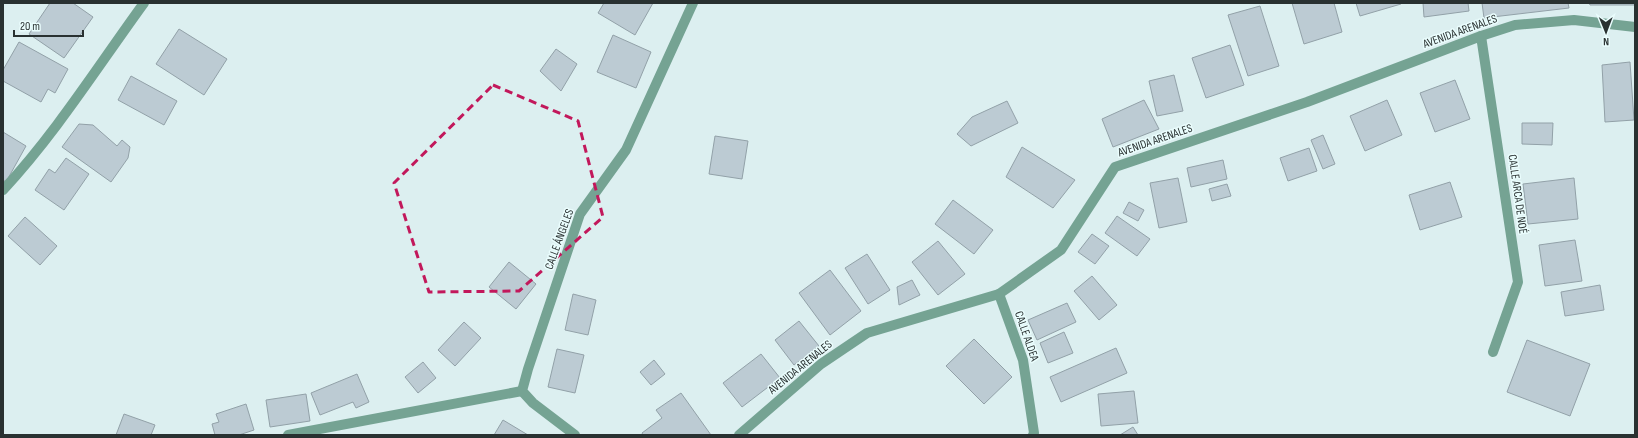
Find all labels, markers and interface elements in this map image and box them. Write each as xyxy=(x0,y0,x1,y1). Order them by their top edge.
street label: AVENIDA ARENALES xyxy=(1420,11,1499,52)
scale bar xyxy=(14,12,83,38)
north arrow xyxy=(1586,12,1626,52)
text: 20 m xyxy=(20,19,40,34)
text: N xyxy=(1603,35,1609,48)
street label: AVENIDA ARENALES xyxy=(1115,121,1194,161)
street label: CALLE ARCA DE NOÉ xyxy=(1505,153,1530,235)
street label: CALLE ÁNGELES xyxy=(542,207,577,272)
street label: CALLE ALDEA xyxy=(1011,309,1042,364)
street label: AVENIDA ARENALES xyxy=(765,337,835,398)

